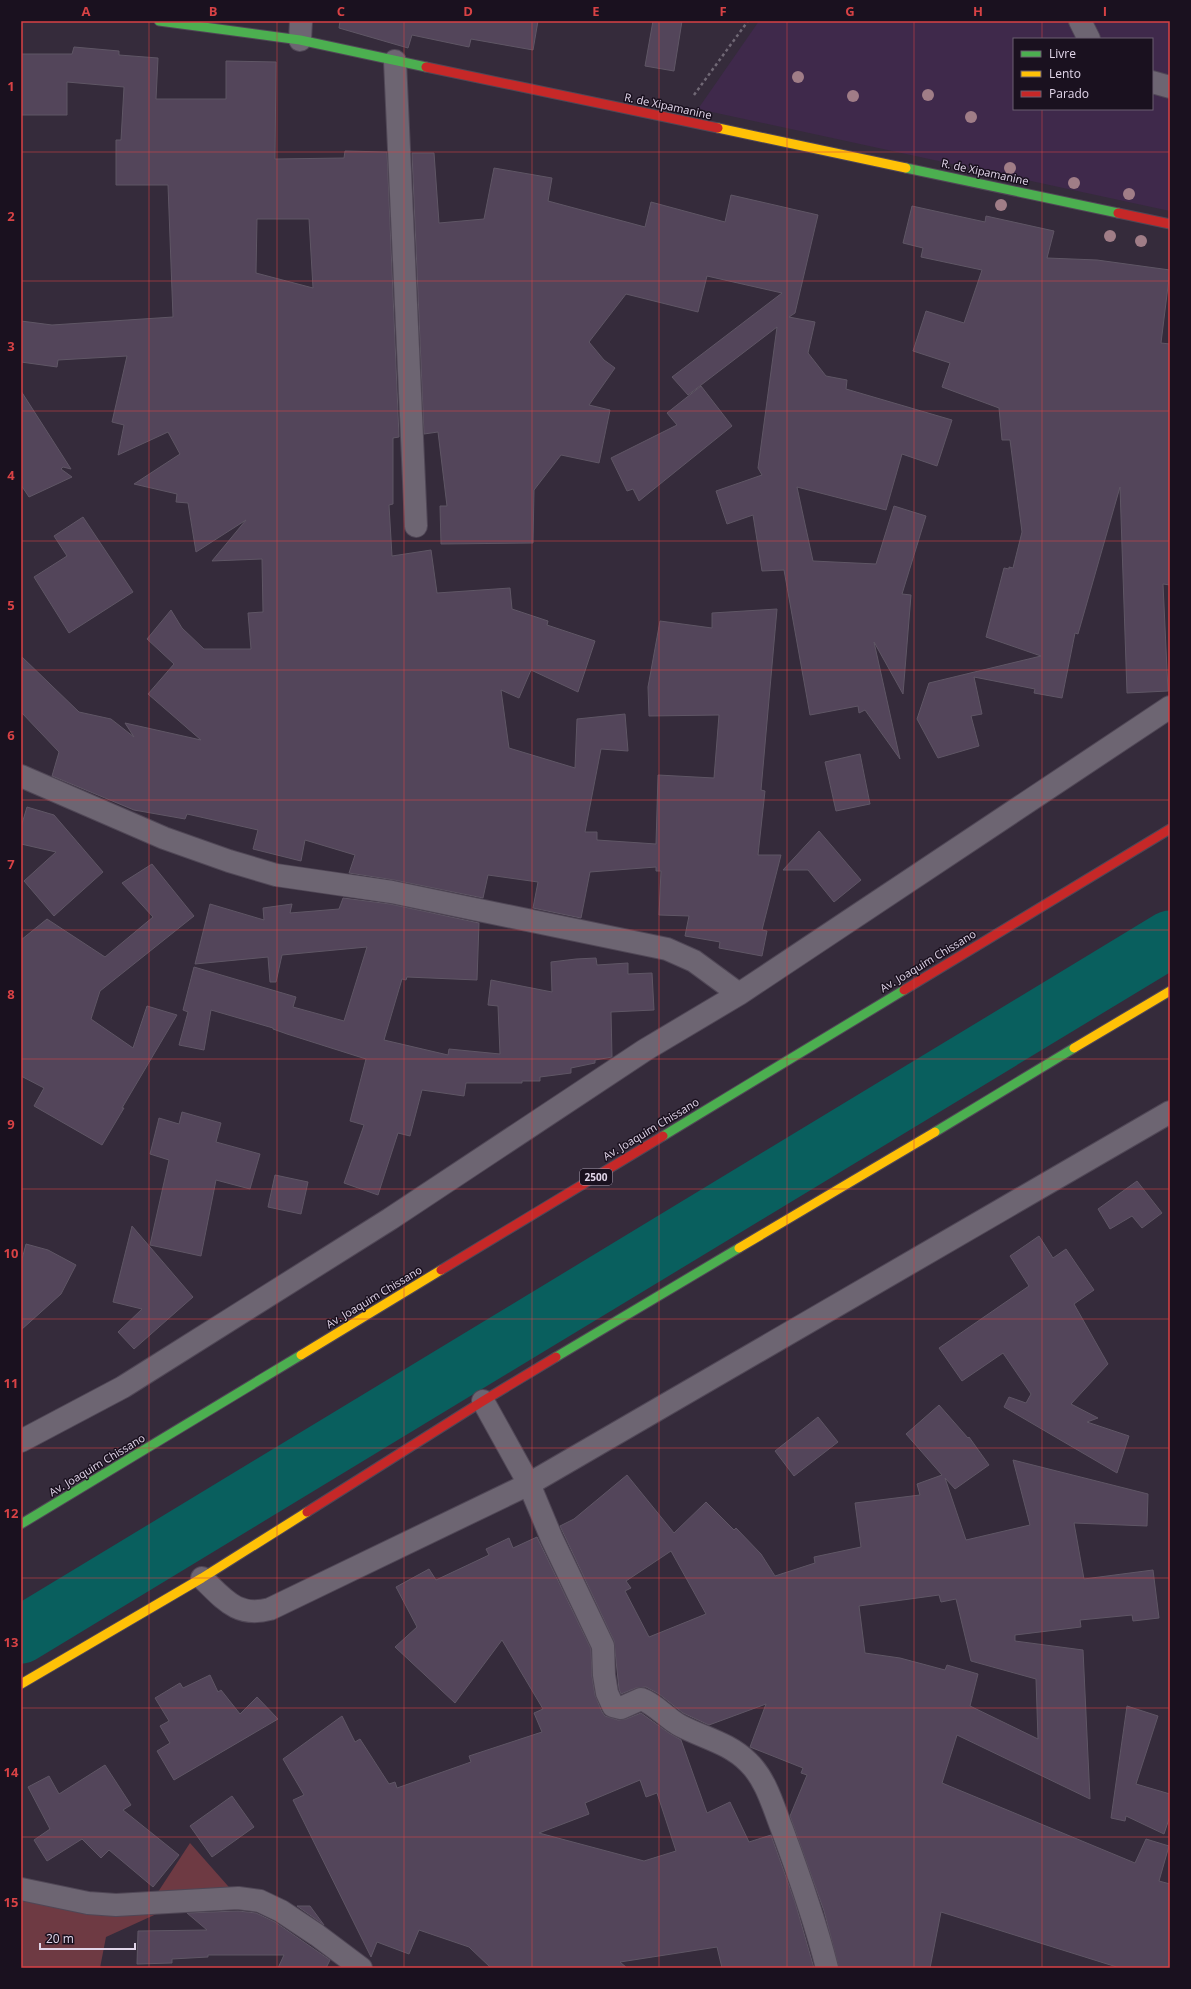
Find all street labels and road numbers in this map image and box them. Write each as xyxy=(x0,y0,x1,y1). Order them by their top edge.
street label: R. de Xipamanine xyxy=(623,89,713,122)
street label: R. de Xipamanine xyxy=(940,155,1030,188)
street label: Av. Joaquim Chissano xyxy=(877,926,979,995)
street label: Av. Joaquim Chissano xyxy=(600,1094,702,1163)
road number: 2500 xyxy=(580,1169,612,1185)
street label: Av. Joaquim Chissano xyxy=(323,1262,425,1331)
street label: Av. Joaquim Chissano xyxy=(46,1430,148,1499)

